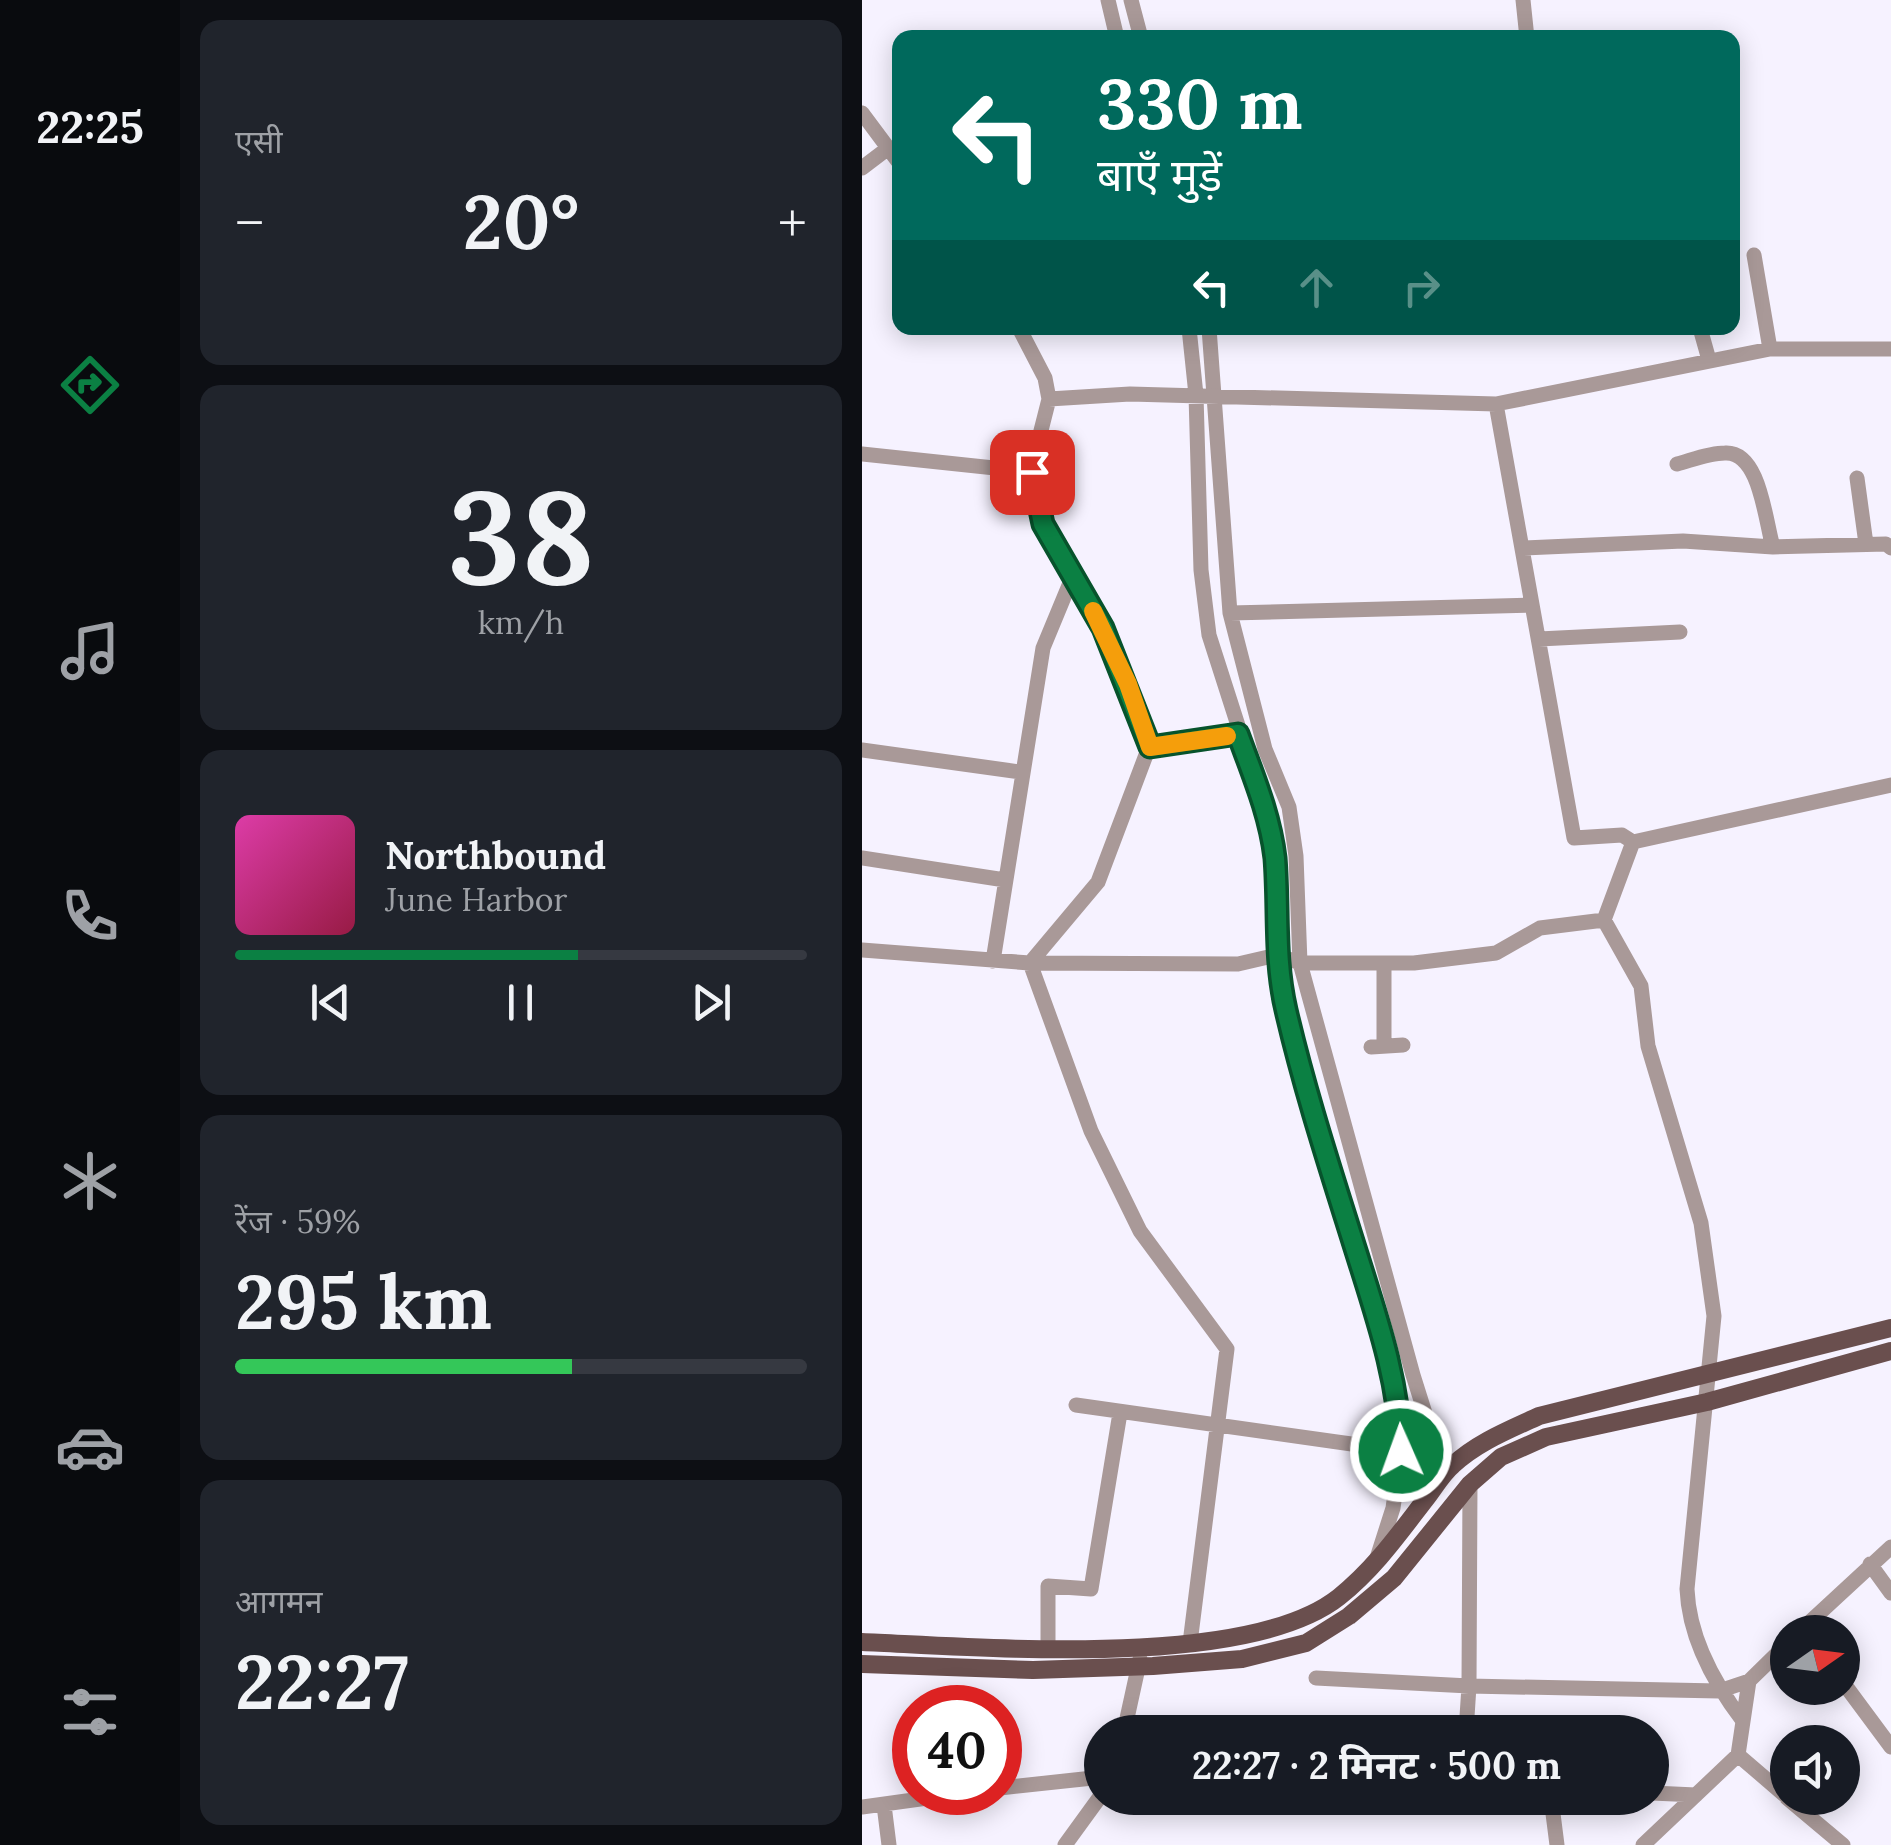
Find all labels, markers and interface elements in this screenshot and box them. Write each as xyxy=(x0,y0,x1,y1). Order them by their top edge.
text: 330 m xyxy=(1097,59,1303,148)
icon: left xyxy=(932,70,1062,200)
text: 22:25 xyxy=(36,98,144,155)
text: एसी xyxy=(235,121,283,162)
text: बाएँ मुड़ें xyxy=(1097,146,1222,203)
text: 20° xyxy=(463,174,579,270)
text: − xyxy=(235,188,264,258)
text: + xyxy=(778,188,807,258)
icon: left xyxy=(1184,260,1239,315)
icon: ahead xyxy=(1289,260,1344,315)
icon: right xyxy=(1394,260,1449,315)
icon: directions xyxy=(55,350,125,420)
pin xyxy=(990,430,1075,515)
icon: arrive xyxy=(1005,445,1060,500)
text: 38 xyxy=(447,453,595,620)
text: km/h xyxy=(478,602,564,643)
icon: music xyxy=(55,616,125,686)
text: Northbound xyxy=(385,831,606,879)
text: June Harbor xyxy=(385,879,567,920)
icon: phone xyxy=(55,881,125,951)
icon: previous xyxy=(303,975,358,1030)
icon: pause xyxy=(493,975,548,1030)
icon: next xyxy=(684,975,739,1030)
icon: climate xyxy=(55,1146,125,1216)
text: रेंज · 59% xyxy=(235,1201,360,1242)
text: 295 km xyxy=(235,1254,492,1350)
position arrow xyxy=(1349,1399,1453,1503)
icon: car xyxy=(55,1412,125,1482)
text: आगमन xyxy=(235,1581,323,1622)
north arrow xyxy=(1770,1615,1860,1705)
map controls xyxy=(1770,1615,1860,1815)
text: 22:27 xyxy=(235,1634,409,1730)
icon: filters xyxy=(55,1677,125,1747)
speed limit sign: 40 xyxy=(892,1685,1022,1815)
button: sound xyxy=(1770,1725,1860,1815)
text: 22:27 · 2 मिनट · 500 m xyxy=(1192,1741,1561,1789)

